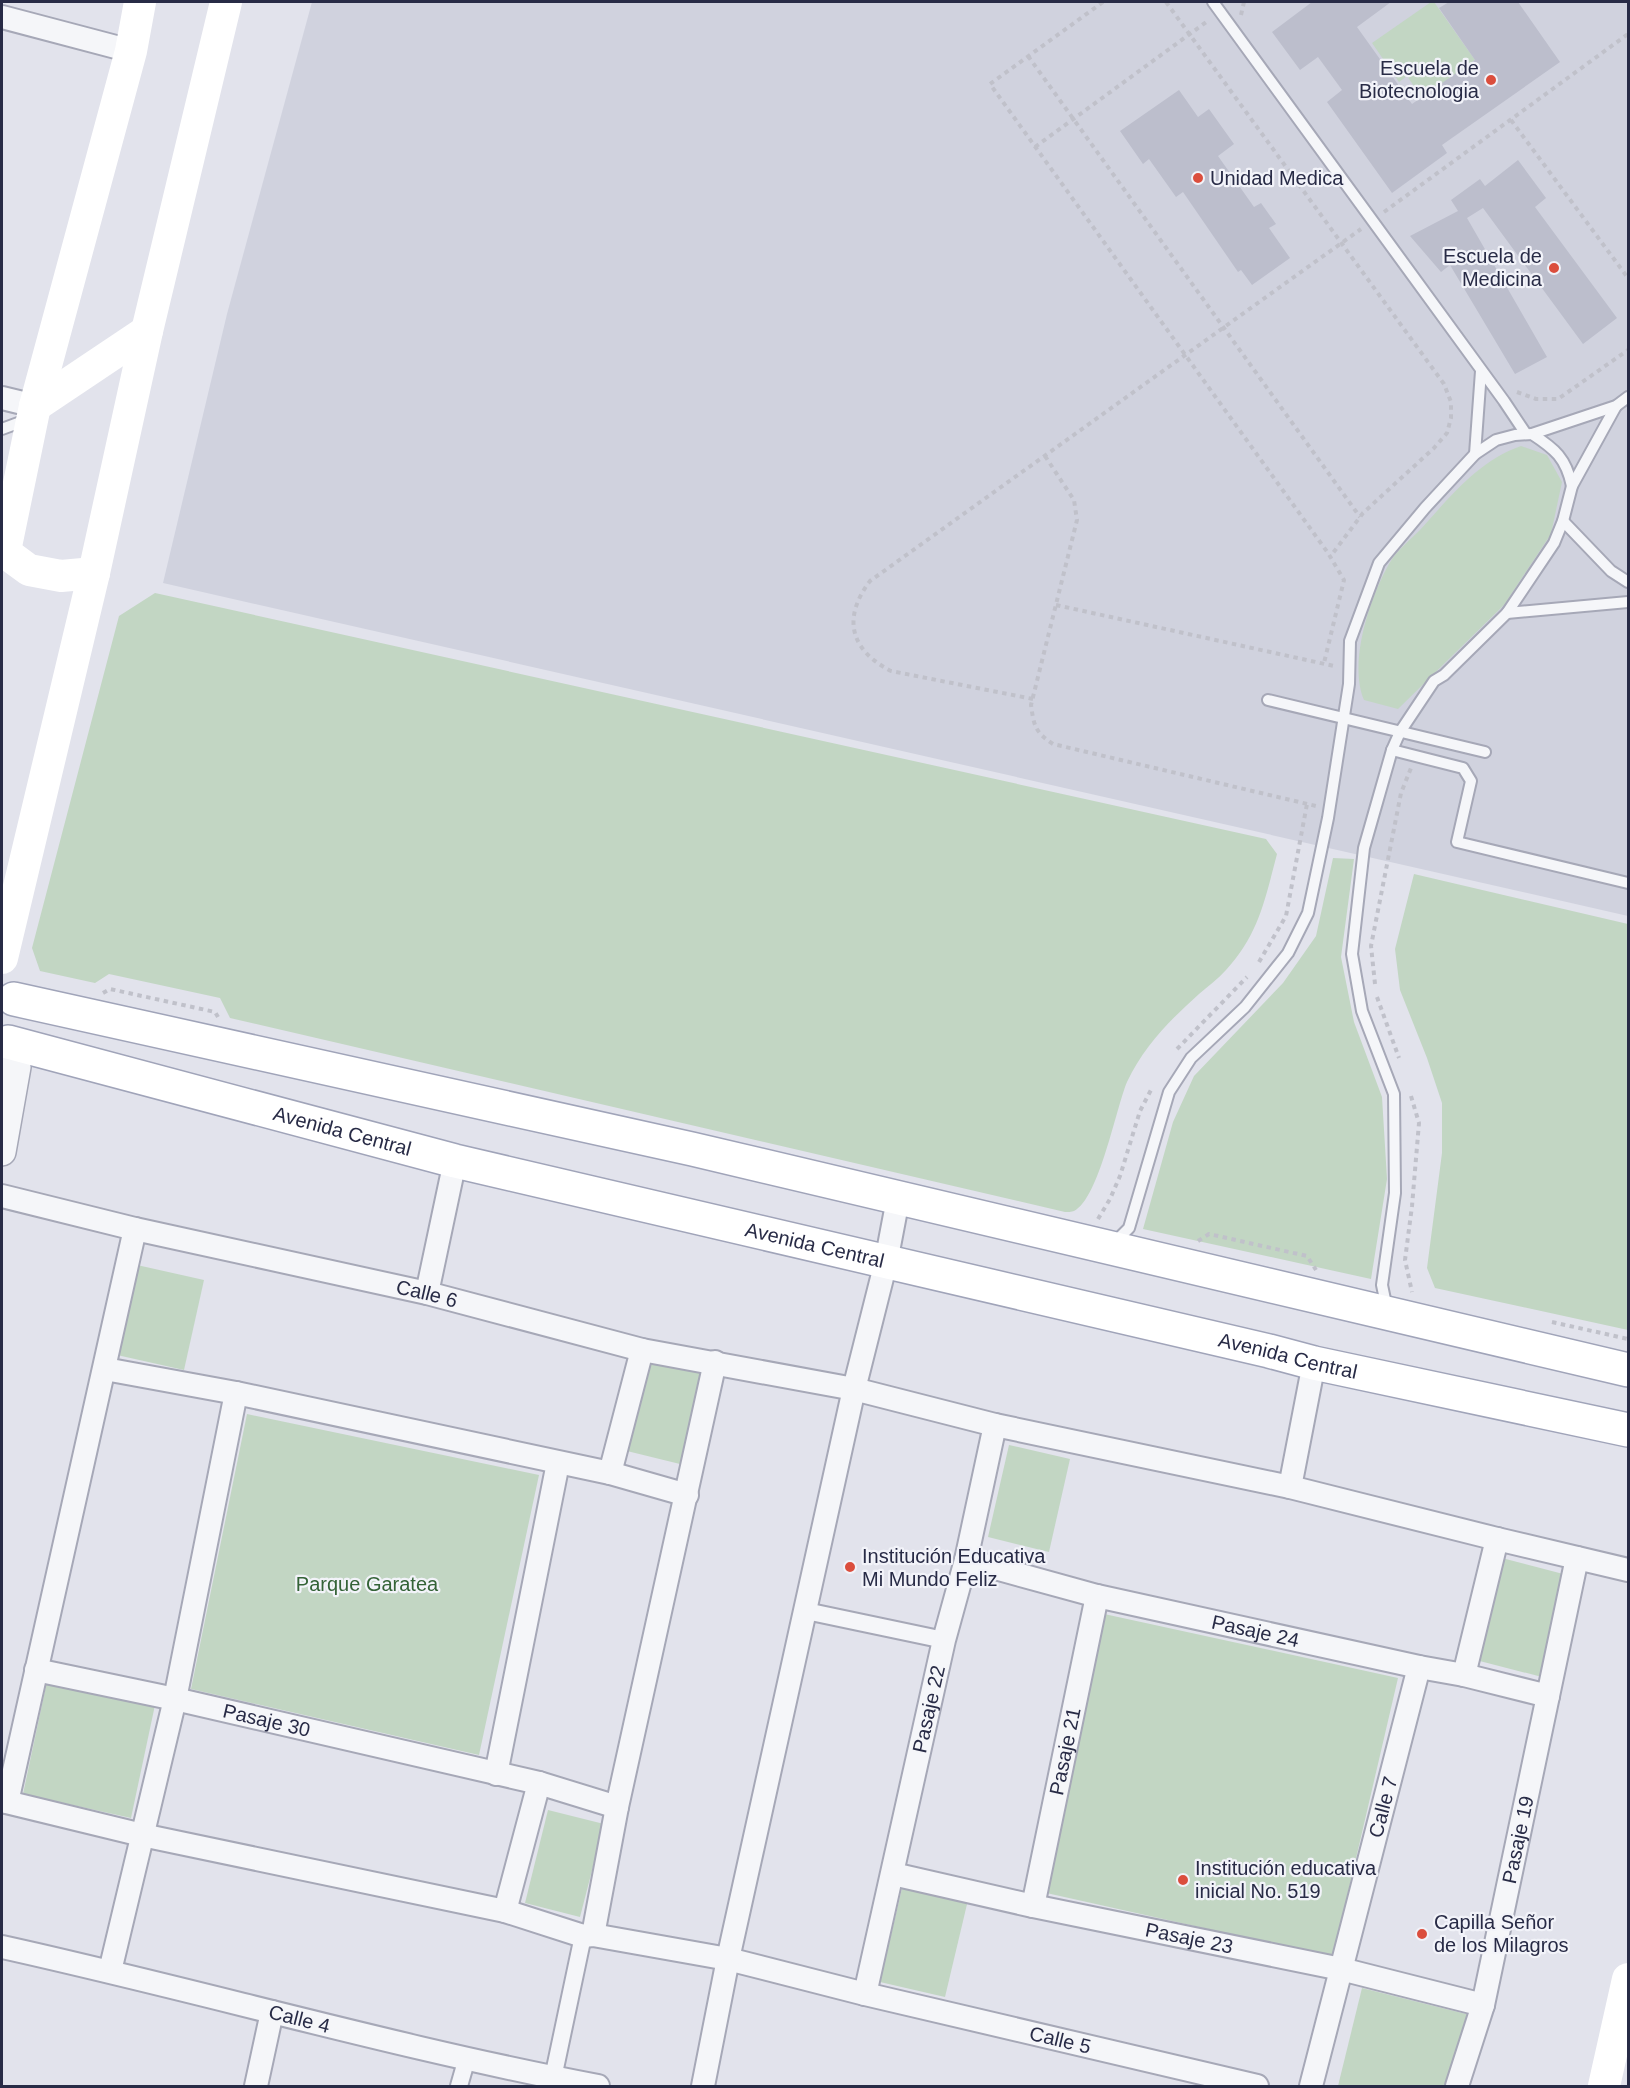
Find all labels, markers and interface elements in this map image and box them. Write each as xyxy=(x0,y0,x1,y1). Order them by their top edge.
place label: Escuela de Biotecnologia xyxy=(1359,57,1480,102)
marker: Escuela de Biotecnologia xyxy=(1484,73,1498,87)
place label: Unidad Medica xyxy=(1210,167,1344,189)
marker: Unidad Medica xyxy=(1191,171,1205,185)
place label: Escuela de Medicina xyxy=(1443,245,1543,290)
marker: Escuela de Medicina xyxy=(1547,261,1561,275)
street label: Avenida Central xyxy=(271,1102,414,1160)
street label: Avenida Central xyxy=(743,1218,886,1272)
street label: Calle 6 xyxy=(394,1276,460,1312)
street label: Avenida Central xyxy=(1216,1329,1359,1383)
place label: Institución Educativa Mi Mundo Feliz xyxy=(862,1545,1046,1590)
marker: Institución Educativa Mi Mundo Feliz xyxy=(843,1560,857,1574)
park label: Parque Garatea xyxy=(296,1573,439,1595)
street label: Pasaje 24 xyxy=(1210,1611,1301,1651)
street label: Pasaje 22 xyxy=(908,1663,949,1755)
street label: Pasaje 30 xyxy=(221,1699,312,1741)
street label: Pasaje 21 xyxy=(1045,1705,1085,1797)
street label: Calle 7 xyxy=(1364,1774,1401,1840)
street label: Pasaje 19 xyxy=(1498,1794,1538,1885)
place label: Institución educativa inicial No. 519 xyxy=(1195,1857,1377,1902)
marker: Institución educativa inicial No. 519 xyxy=(1176,1873,1190,1887)
place label: Capilla Señor de los Milagros xyxy=(1434,1911,1569,1956)
street label: Pasaje 23 xyxy=(1143,1918,1235,1958)
marker: Capilla Señor de los Milagros xyxy=(1415,1927,1429,1941)
street label: Calle 4 xyxy=(267,2001,332,2037)
street label: Calle 5 xyxy=(1027,2022,1093,2058)

